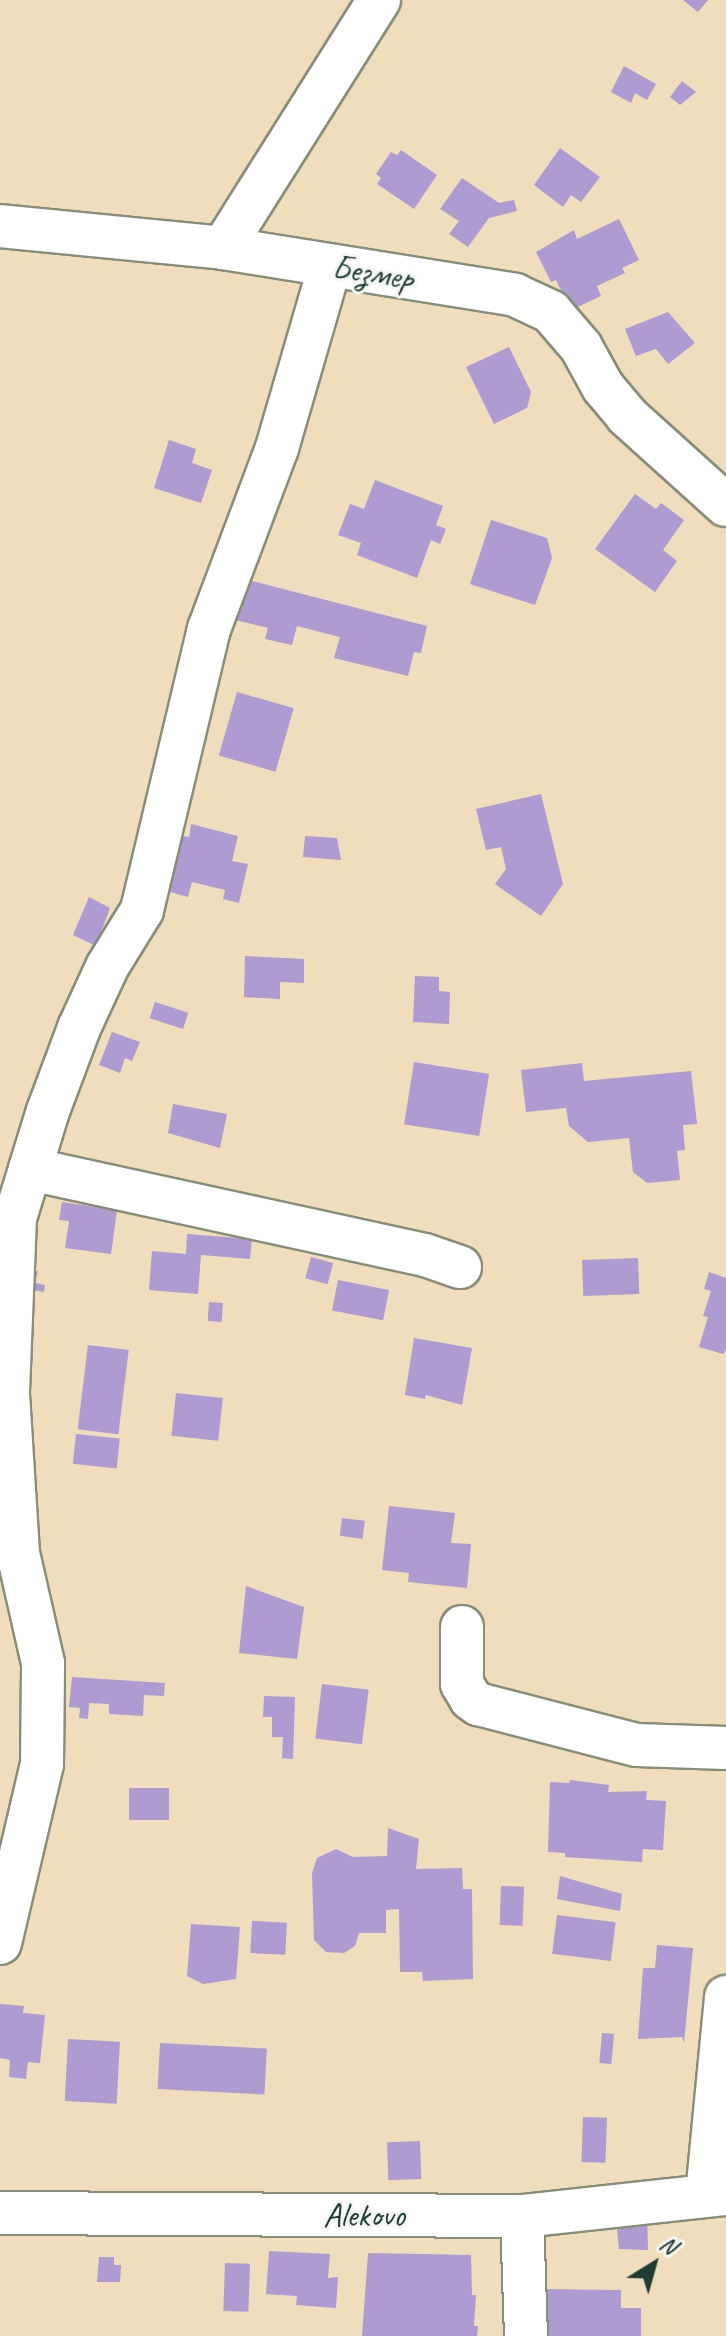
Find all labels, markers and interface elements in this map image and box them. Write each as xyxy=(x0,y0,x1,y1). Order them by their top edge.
street label: Безмер xyxy=(330,245,416,299)
street label: Alekovo xyxy=(323,2195,405,2235)
north arrow xyxy=(614,2224,694,2304)
text: N xyxy=(655,2230,682,2260)

